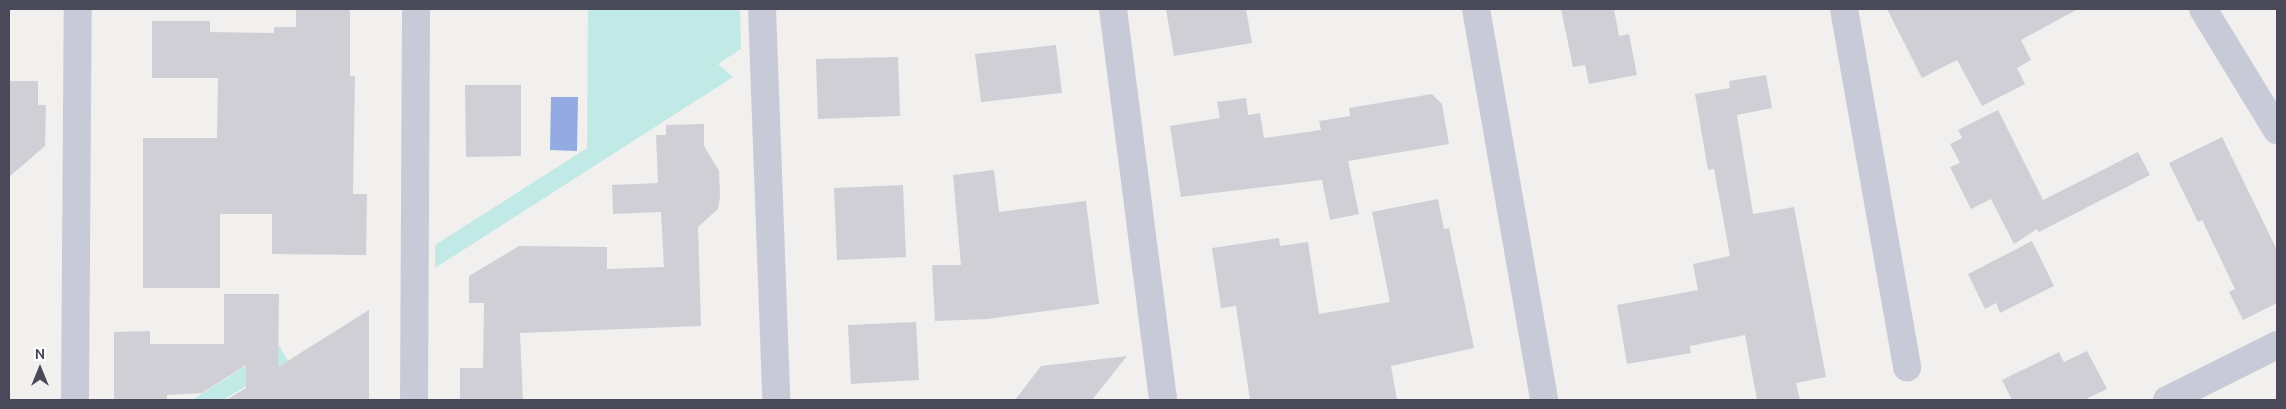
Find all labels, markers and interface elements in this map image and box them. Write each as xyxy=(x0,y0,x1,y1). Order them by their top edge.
north arrow xyxy=(15,344,65,394)
text: N xyxy=(35,346,45,362)

